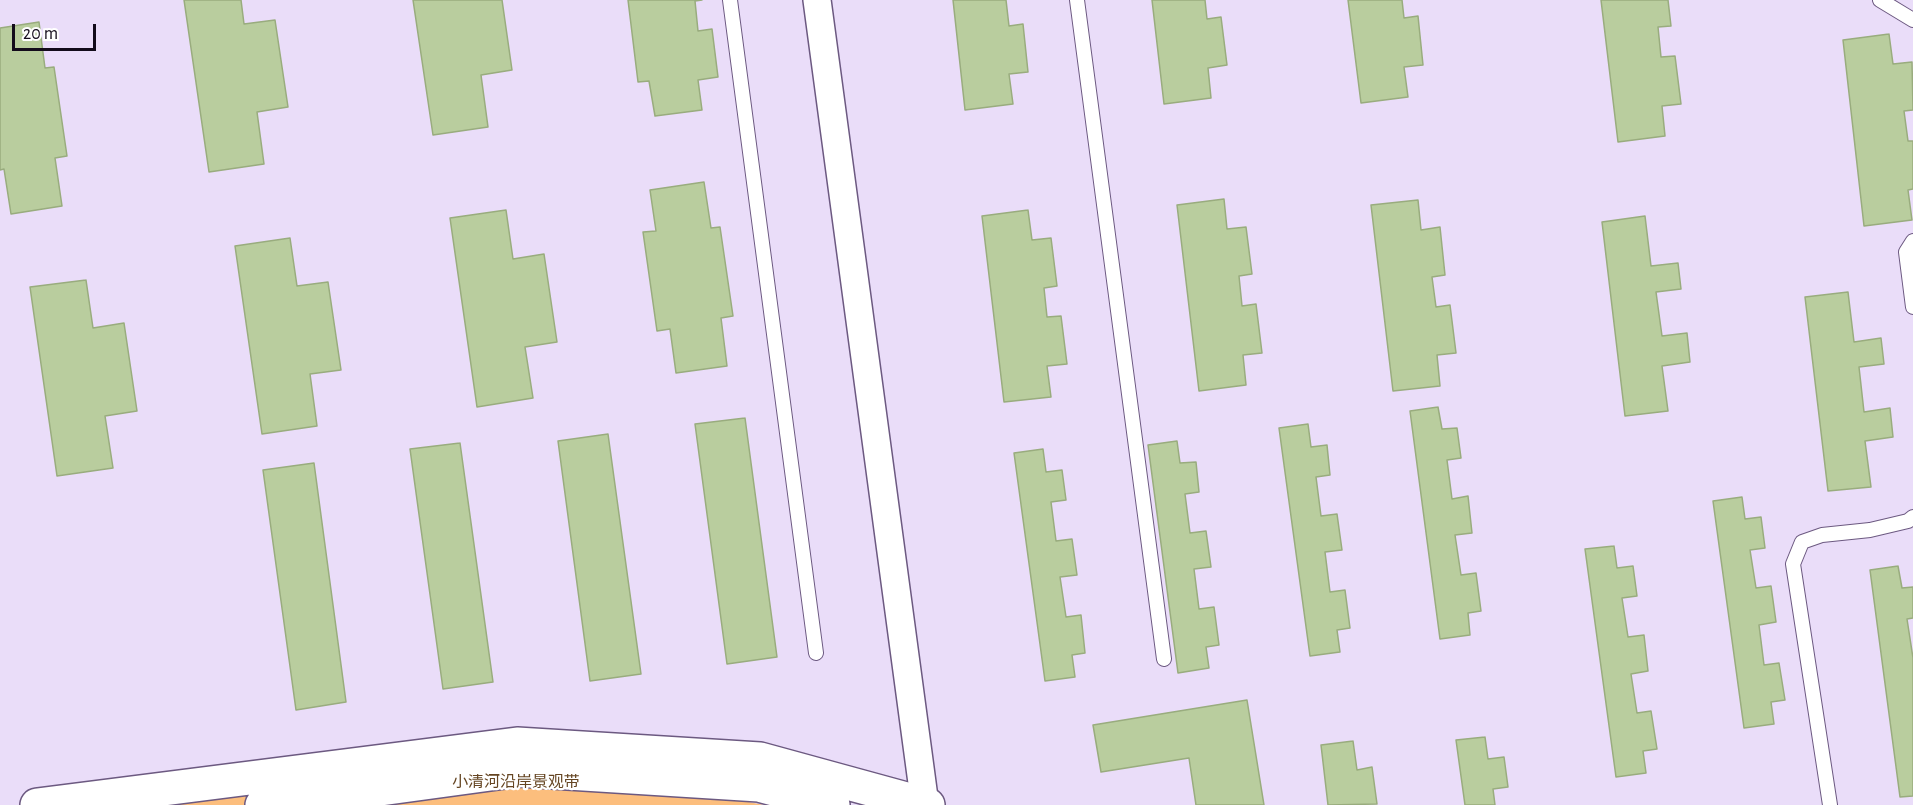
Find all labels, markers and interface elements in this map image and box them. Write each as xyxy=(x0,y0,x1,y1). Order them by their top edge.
scale bar xyxy=(15,12,99,50)
text: 20 m xyxy=(23,25,58,43)
park label: 小清河沿岸景观带 xyxy=(452,772,580,792)

